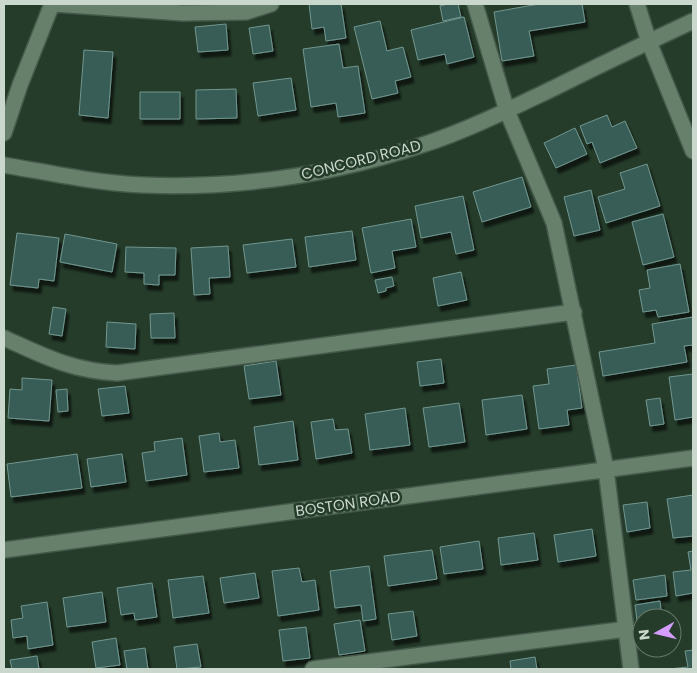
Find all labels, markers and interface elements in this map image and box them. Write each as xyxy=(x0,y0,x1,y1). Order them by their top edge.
street label: CONCORD ROAD xyxy=(299,134,423,185)
street label: BOSTON ROAD xyxy=(294,486,402,521)
north arrow xyxy=(632,608,682,658)
text: N xyxy=(633,628,655,641)

